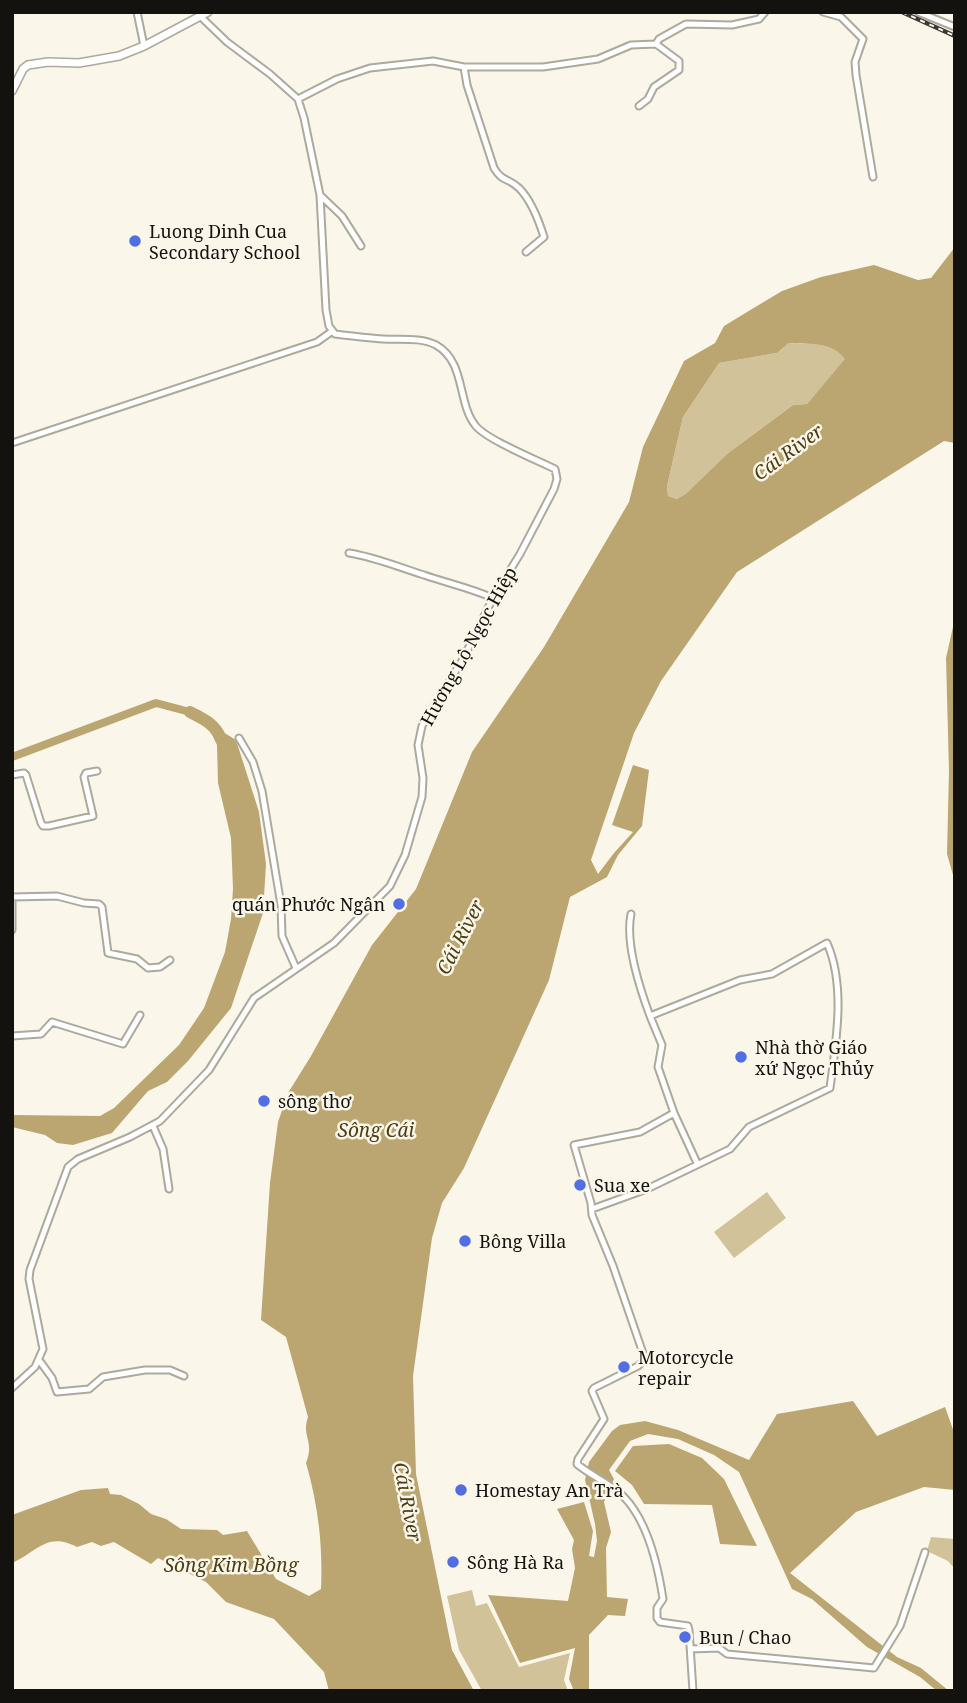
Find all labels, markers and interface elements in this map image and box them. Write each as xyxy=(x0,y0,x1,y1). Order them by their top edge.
place label: Luong Dinh Cua Secondary School xyxy=(149,219,301,264)
marker: Luong Dinh Cua Secondary School xyxy=(127,233,143,249)
water label: Cái River xyxy=(748,418,828,486)
street label: Hương Lộ Ngọc Hiệp xyxy=(414,562,522,730)
place label: quán Phước Ngân xyxy=(232,892,385,916)
water label: Cái River xyxy=(430,895,490,979)
marker: quán Phước Ngân xyxy=(391,896,407,912)
place label: Nhà thờ Giáo xứ Ngọc Thủy xyxy=(755,1035,874,1080)
marker: Nhà thờ Giáo xứ Ngọc Thủy xyxy=(733,1049,749,1065)
place label: sông thơ xyxy=(278,1089,352,1113)
marker: sông thơ xyxy=(256,1093,272,1109)
water label: Sông Cái xyxy=(338,1117,415,1143)
place label: Sua xe xyxy=(594,1173,650,1197)
marker: Sua xe xyxy=(572,1177,588,1193)
place label: Bông Villa xyxy=(479,1229,566,1253)
marker: Bông Villa xyxy=(457,1233,473,1249)
place label: Motorcycle repair xyxy=(638,1345,734,1390)
marker: Motorcycle repair xyxy=(616,1359,632,1375)
water label: Cái River xyxy=(388,1460,428,1544)
place label: Homestay An Trà xyxy=(475,1478,624,1502)
marker: Homestay An Trà xyxy=(453,1482,469,1498)
place label: Sông Hà Ra xyxy=(467,1550,564,1574)
water label: Sông Kim Bồng xyxy=(164,1552,300,1578)
marker: Sông Hà Ra xyxy=(445,1554,461,1570)
place label: Bun / Chao xyxy=(699,1625,791,1649)
marker: Bun / Chao xyxy=(677,1629,693,1645)

